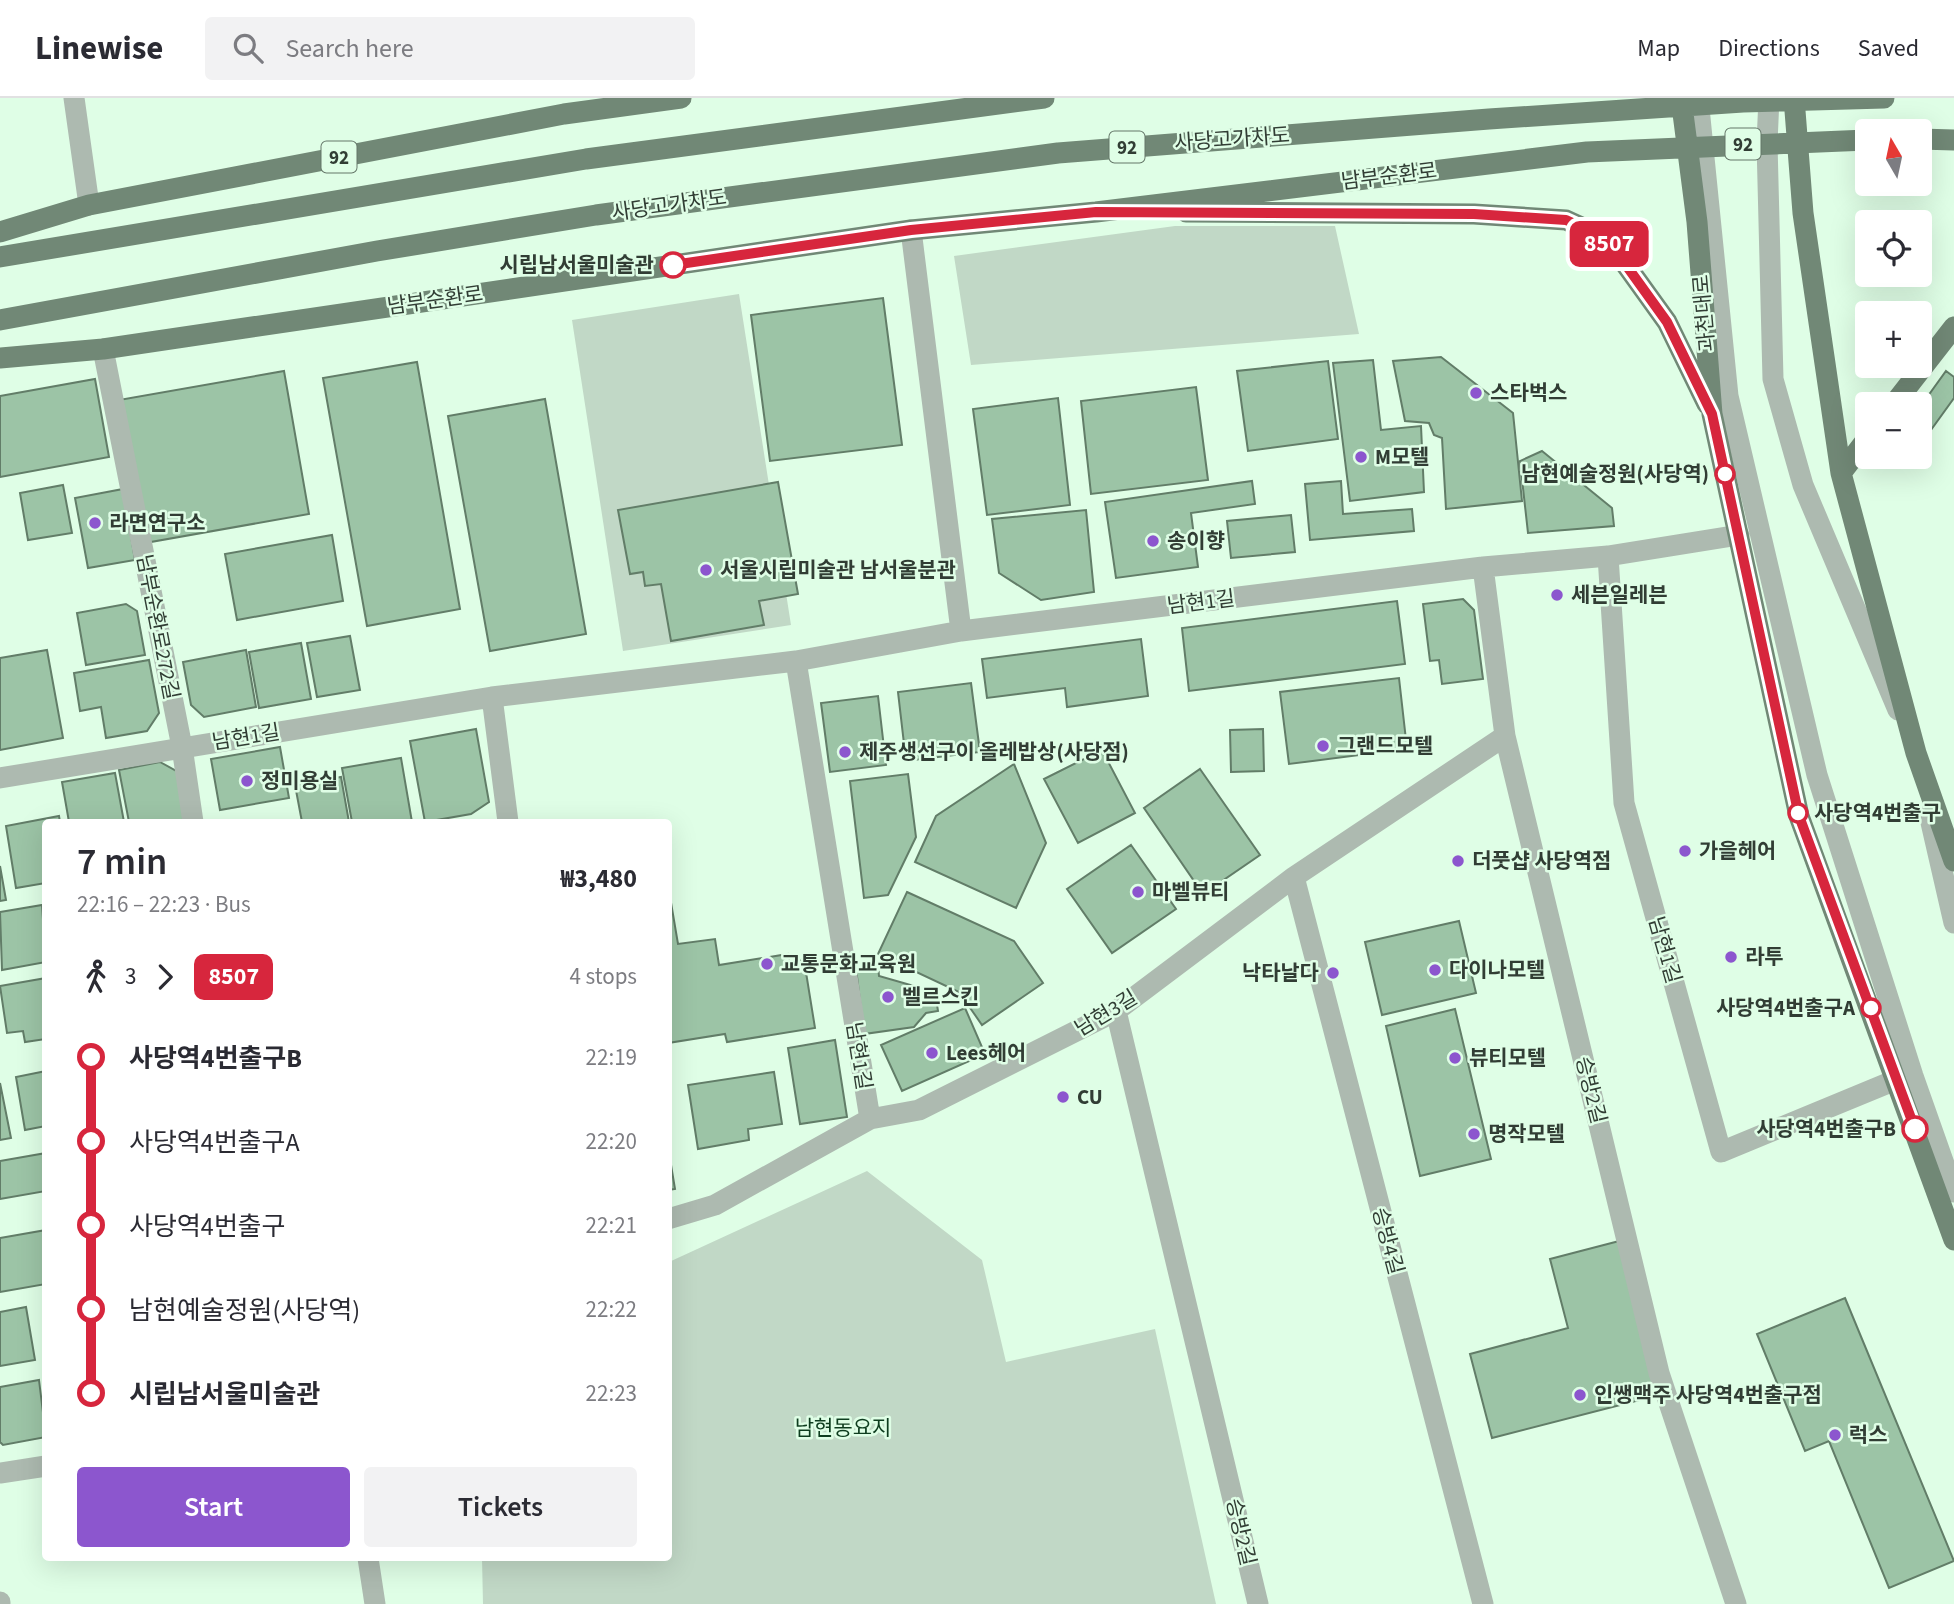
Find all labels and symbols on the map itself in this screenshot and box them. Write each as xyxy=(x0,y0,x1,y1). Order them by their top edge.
north arrow xyxy=(1855,119,1932,196)
street label: 사당고가차도 xyxy=(1173,120,1291,158)
road number: 92 xyxy=(1726,128,1760,159)
road number: 92 xyxy=(1110,132,1144,162)
road number: 92 xyxy=(322,142,356,172)
street label: 남부순환로 xyxy=(1339,155,1439,197)
street label: 사당고가차도 xyxy=(610,182,728,228)
line badge: 8507 xyxy=(1560,221,1658,267)
place label: 시립남서울미술관 xyxy=(499,250,654,280)
marker: 시립남서울미술관 xyxy=(660,252,686,278)
street label: 과천대로 xyxy=(1686,273,1722,353)
street label: 남부순환로 xyxy=(385,278,485,322)
place label: 스타벅스 xyxy=(1490,378,1567,408)
marker: 스타벅스 xyxy=(1468,385,1484,401)
place label: M모텔 xyxy=(1375,442,1430,472)
marker: M모텔 xyxy=(1353,449,1369,465)
place label: 남현예술정원(사당역) xyxy=(1521,459,1709,489)
marker: 남현예술정원(사당역) xyxy=(1715,464,1735,484)
place label: 라면연구소 xyxy=(109,508,206,538)
marker: 라면연구소 xyxy=(87,515,103,531)
place label: 송이향 xyxy=(1167,526,1225,556)
marker: 송이향 xyxy=(1145,533,1161,549)
street label: 남부순환로272길 xyxy=(129,552,187,702)
place label: 서울시립미술관 남서울분관 xyxy=(720,555,956,585)
marker: 서울시립미술관 남서울분관 xyxy=(698,562,714,578)
place label: 세븐일레븐 xyxy=(1571,580,1668,610)
street label: 남현1길 xyxy=(1165,583,1237,621)
marker: 세븐일레븐 xyxy=(1549,587,1565,603)
street label: 남현1길 xyxy=(210,717,282,757)
place label: 그랜드모텔 xyxy=(1337,731,1434,761)
place label: 제주생선구이 올레밥상(사당점) xyxy=(859,737,1129,767)
marker: 그랜드모텔 xyxy=(1315,738,1331,754)
marker: 제주생선구이 올레밥상(사당점) xyxy=(837,744,853,760)
place label: 정미용실 xyxy=(261,766,338,796)
marker: 정미용실 xyxy=(239,773,255,789)
place label: 사당역4번출구 xyxy=(1814,798,1941,828)
marker: 사당역4번출구 xyxy=(1788,803,1808,823)
place label: 가을헤어 xyxy=(1699,836,1776,866)
marker: 가을헤어 xyxy=(1677,843,1693,859)
place label: 더풋샵 사당역점 xyxy=(1472,846,1611,876)
marker: 더풋샵 사당역점 xyxy=(1450,853,1466,869)
place label: 마벨뷰티 xyxy=(1152,877,1229,907)
marker: 마벨뷰티 xyxy=(1130,884,1146,900)
street label: 남현1길 xyxy=(1641,913,1689,987)
place label: 라투 xyxy=(1745,942,1784,972)
place label: 교통문화교육원 xyxy=(781,949,916,979)
marker: 라투 xyxy=(1723,949,1739,965)
place label: 다이나모텔 xyxy=(1449,955,1546,985)
marker: 교통문화교육원 xyxy=(759,956,775,972)
place label: 낙타날다 xyxy=(1242,958,1319,988)
marker: 다이나모텔 xyxy=(1427,962,1443,978)
marker: 낙타날다 xyxy=(1325,965,1341,981)
place label: 벨르스킨 xyxy=(902,982,979,1012)
street label: 남현3길 xyxy=(1069,983,1143,1043)
marker: 벨르스킨 xyxy=(880,989,896,1005)
place label: 사당역4번출구A xyxy=(1716,993,1856,1023)
marker: 사당역4번출구A xyxy=(1861,998,1881,1018)
street label: 남현1길 xyxy=(839,1020,879,1092)
place label: Lees헤어 xyxy=(946,1038,1026,1068)
place label: 뷰티모텔 xyxy=(1469,1043,1546,1073)
marker: Lees헤어 xyxy=(924,1045,940,1061)
marker: 뷰티모텔 xyxy=(1447,1050,1463,1066)
street label: 승방2길 xyxy=(1568,1053,1614,1127)
place label: CU xyxy=(1077,1082,1103,1112)
marker: CU xyxy=(1055,1089,1071,1105)
place label: 사당역4번출구B xyxy=(1756,1114,1896,1144)
marker: 사당역4번출구B xyxy=(1902,1116,1928,1142)
place label: 명작모텔 xyxy=(1488,1119,1565,1149)
marker: 명작모텔 xyxy=(1466,1126,1482,1142)
street label: 승방4길 xyxy=(1365,1204,1411,1278)
place label: 인쌩맥주 사당역4번출구점 xyxy=(1594,1380,1822,1410)
marker: 인쌩맥주 사당역4번출구점 xyxy=(1572,1387,1588,1403)
park label: 남현동요지 xyxy=(795,1413,891,1443)
place label: 럭스 xyxy=(1849,1420,1888,1450)
marker: 럭스 xyxy=(1827,1427,1843,1443)
street label: 승방2길 xyxy=(1219,1495,1263,1569)

